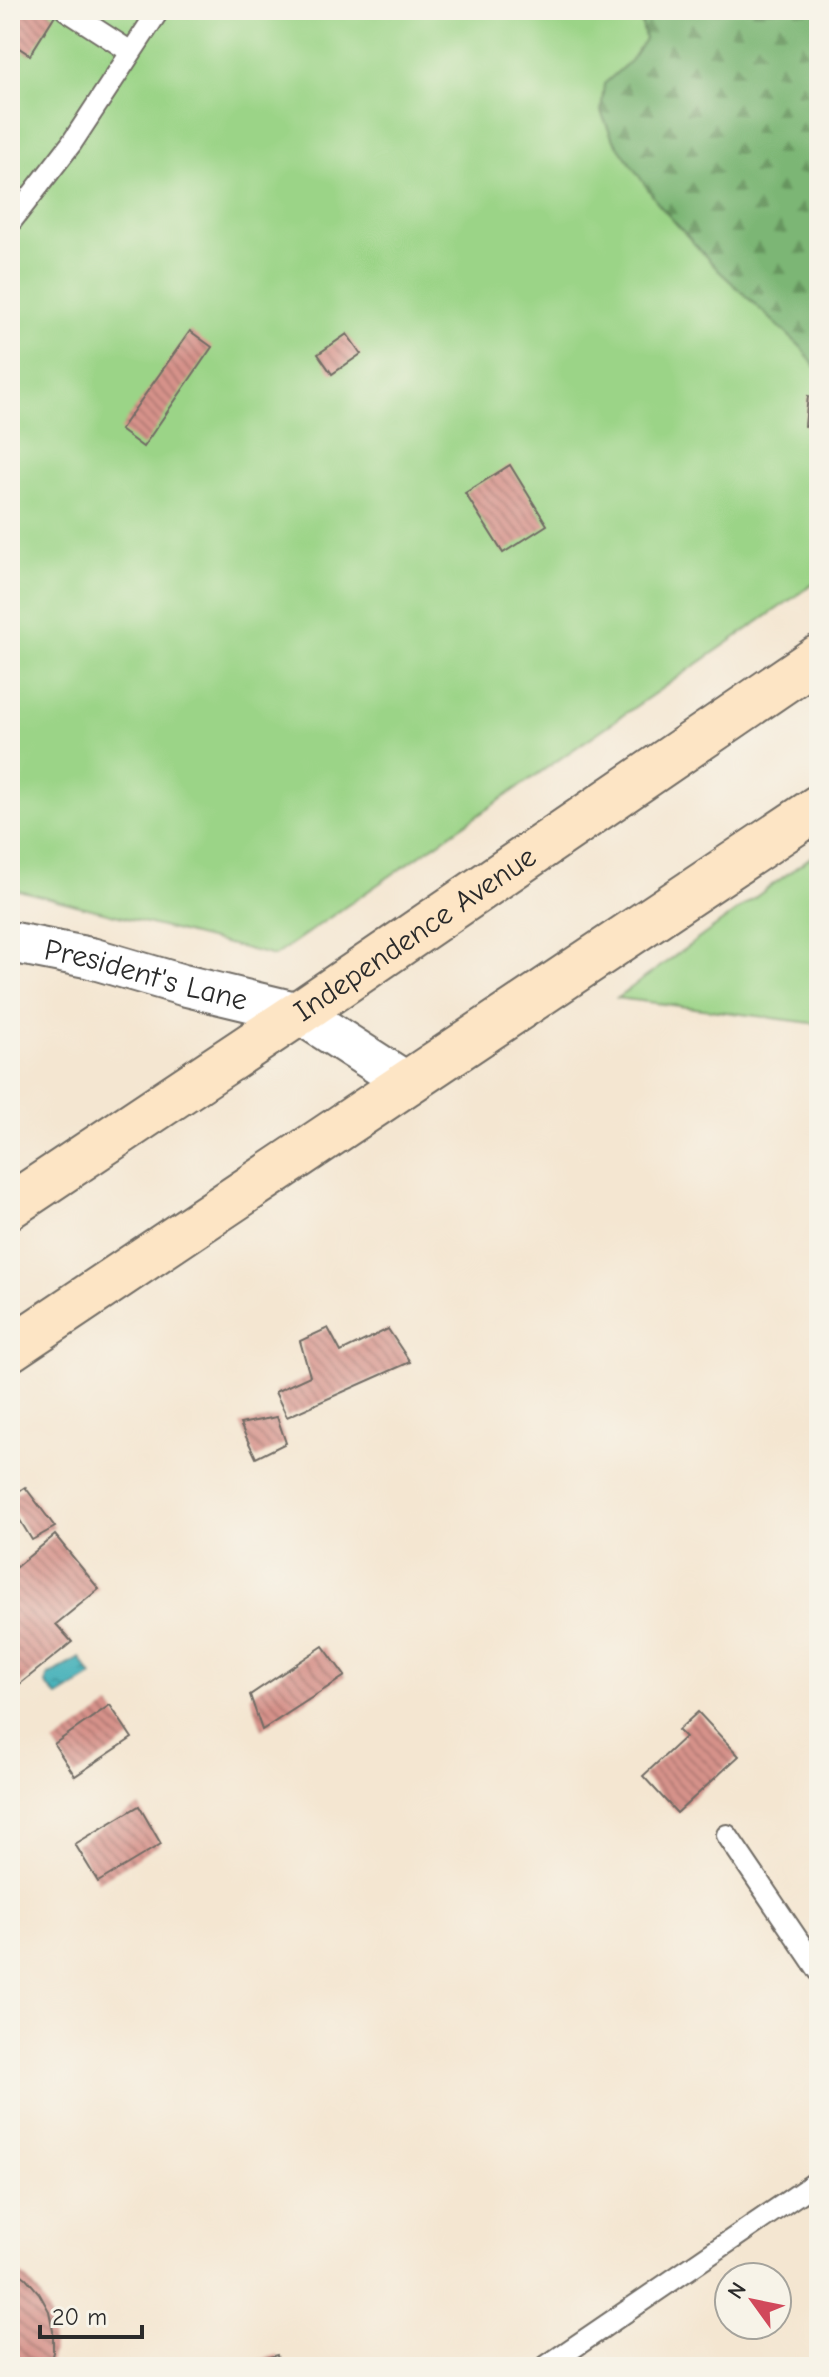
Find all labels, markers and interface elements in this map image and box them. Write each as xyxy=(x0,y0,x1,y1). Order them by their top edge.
street label: Independence Avenue xyxy=(288,839,543,1029)
street label: President's Lane xyxy=(42,932,251,1018)
north arrow xyxy=(713,2261,793,2341)
text: N xyxy=(722,2278,752,2304)
scale bar xyxy=(40,2289,142,2339)
text: 20 m xyxy=(52,2303,107,2331)

